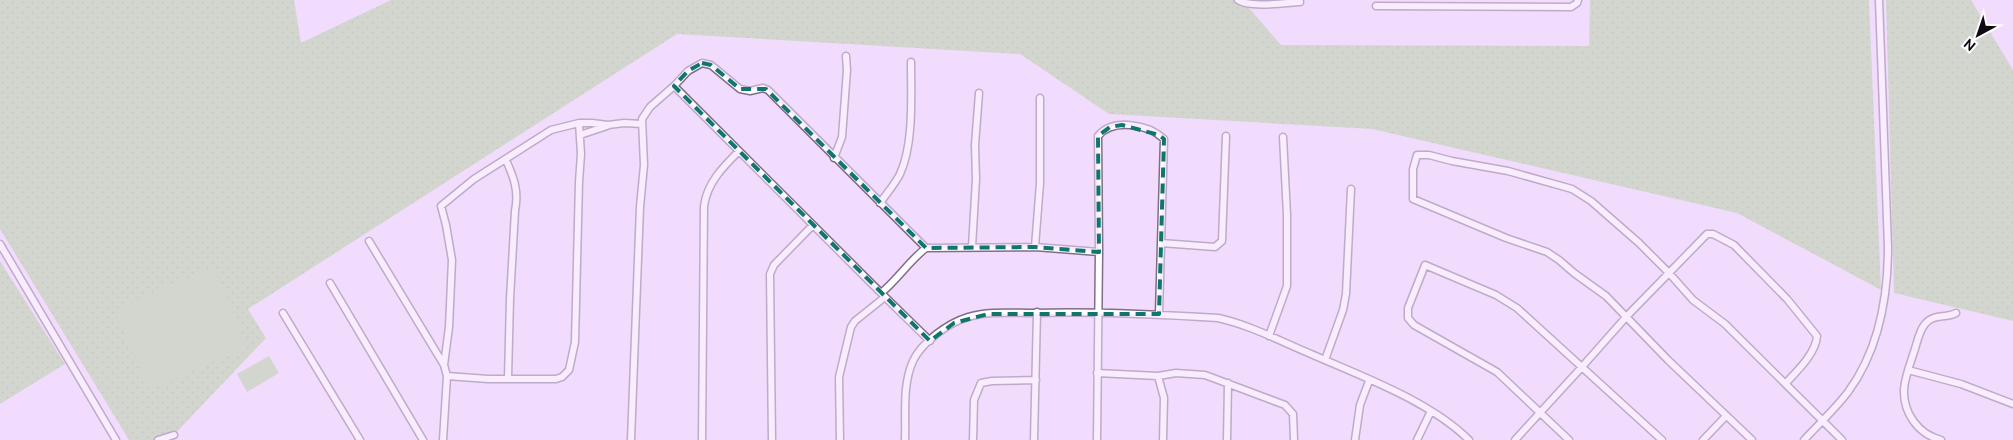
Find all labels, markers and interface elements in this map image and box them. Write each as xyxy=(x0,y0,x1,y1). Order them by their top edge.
north arrow xyxy=(1953,10,2003,60)
text: N xyxy=(1960,35,1979,54)

